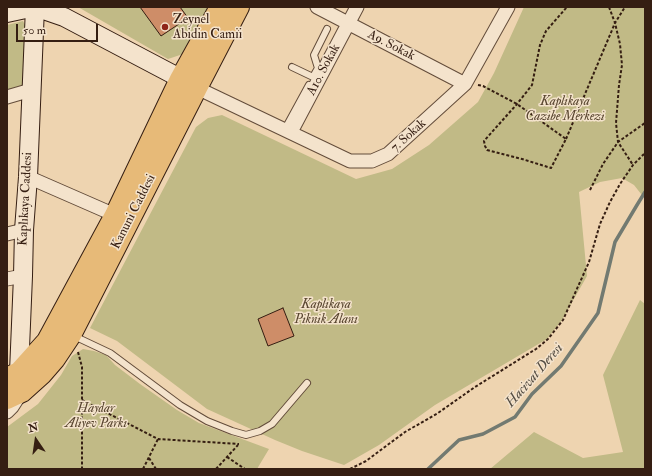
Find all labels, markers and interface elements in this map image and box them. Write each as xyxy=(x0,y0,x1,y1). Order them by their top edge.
place label: Zeynel Abidin Camii xyxy=(173,12,242,43)
scale bar xyxy=(18,16,100,42)
marker: Zeynel Abidin Camii xyxy=(160,22,170,32)
text: 50 m xyxy=(23,23,46,38)
street label: A9. Sokak xyxy=(365,27,417,65)
street label: A10. Sokak xyxy=(304,42,344,98)
park label: Kaplıkaya Cazibe Merkezi xyxy=(525,94,605,125)
street label: 7. Sokak xyxy=(388,116,430,156)
street label: Kaplıkaya Caddesi xyxy=(16,152,36,246)
street label: Kanuni Caddesi xyxy=(109,172,159,252)
park label: Kaplıkaya Piknik Alanı xyxy=(294,297,358,328)
water label: Hacivat Deresi xyxy=(503,341,567,411)
park label: Haydar Aliyev Parkı xyxy=(65,401,127,432)
north arrow xyxy=(16,420,56,460)
text: N xyxy=(27,420,39,435)

